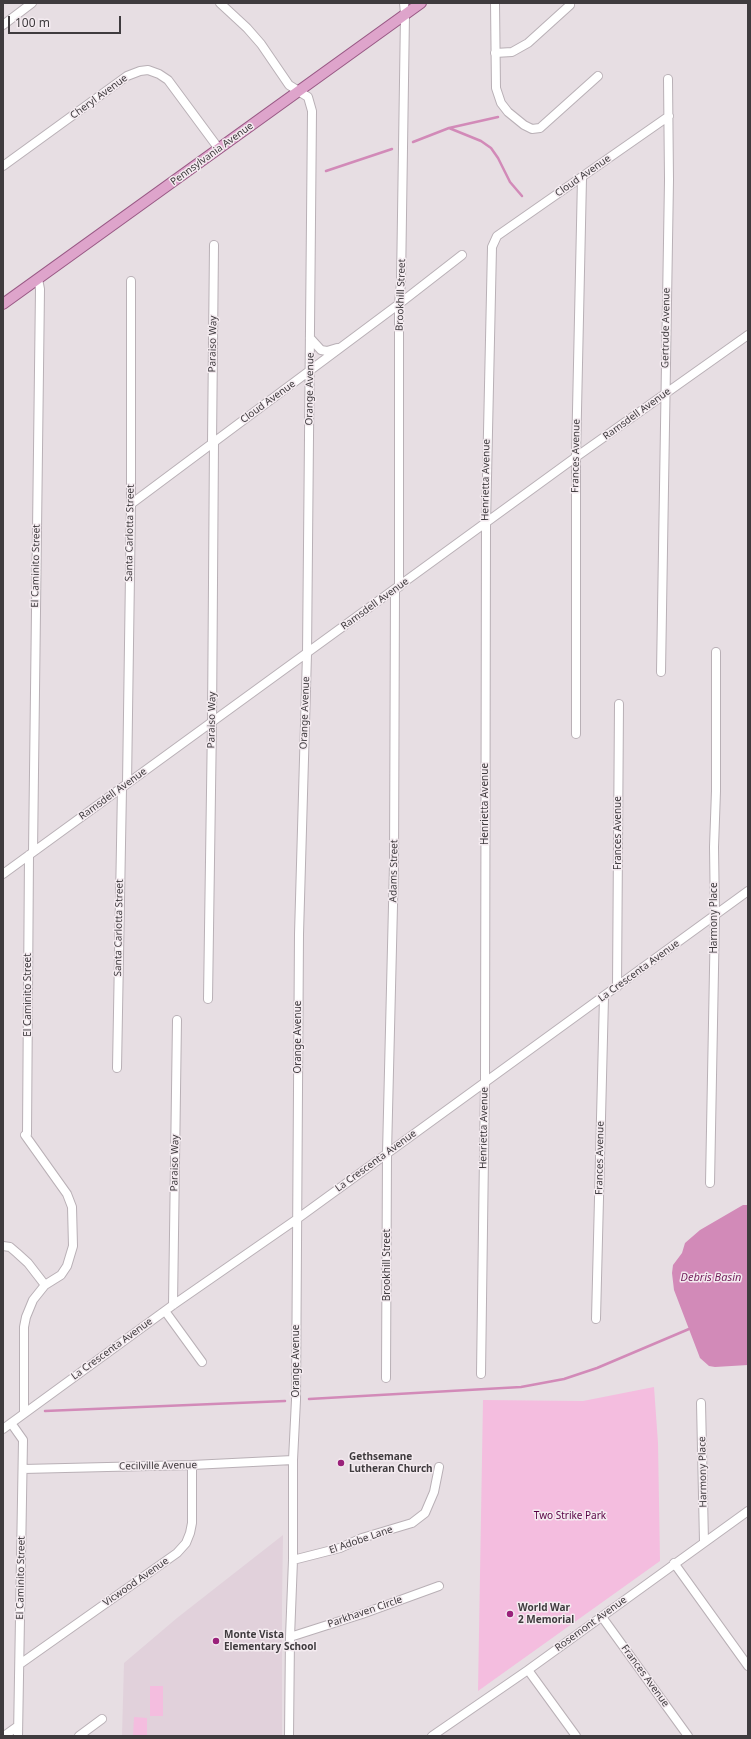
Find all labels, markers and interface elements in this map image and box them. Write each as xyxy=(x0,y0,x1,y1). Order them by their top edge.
scale bar xyxy=(10,8,123,34)
text: 100 m xyxy=(15,14,50,31)
street label: Cheryl Avenue xyxy=(68,72,130,122)
street label: Pennsylvania Avenue xyxy=(168,120,256,188)
street label: Cloud Avenue xyxy=(553,152,613,200)
street label: Brookhill Street xyxy=(394,259,408,331)
street label: Gertrude Avenue xyxy=(659,288,673,368)
street label: Paraiso Way xyxy=(207,315,219,373)
street label: Orange Avenue xyxy=(303,352,317,426)
street label: Cloud Avenue xyxy=(238,378,298,426)
street label: Ramsdell Avenue xyxy=(601,385,673,443)
street label: Frances Avenue xyxy=(569,419,583,493)
street label: Henrietta Avenue xyxy=(479,439,493,521)
street label: Santa Carlotta Street xyxy=(123,484,137,582)
street label: El Caminito Street xyxy=(29,524,43,608)
street label: Ramsdell Avenue xyxy=(339,575,411,633)
street label: Orange Avenue xyxy=(298,676,312,750)
street label: Paraiso Way xyxy=(206,691,218,749)
street label: Henrietta Avenue xyxy=(479,763,491,845)
street label: Ramsdell Avenue xyxy=(77,765,149,823)
street label: Frances Avenue xyxy=(612,796,624,870)
street label: Adams Street xyxy=(387,839,401,903)
street label: Santa Carlotta Street xyxy=(112,879,126,977)
street label: Harmony Place xyxy=(708,882,720,954)
street label: La Crescenta Avenue xyxy=(596,937,682,1005)
street label: El Caminito Street xyxy=(22,953,34,1037)
street label: Orange Avenue xyxy=(292,1000,304,1074)
street label: Henrietta Avenue xyxy=(477,1087,491,1169)
street label: Frances Avenue xyxy=(593,1121,607,1195)
street label: La Crescenta Avenue xyxy=(333,1127,419,1195)
street label: Paraiso Way xyxy=(169,1134,181,1192)
street label: Brookhill Street xyxy=(381,1229,393,1301)
water label: Debris Basin xyxy=(681,1271,741,1285)
street label: La Crescenta Avenue xyxy=(69,1315,155,1383)
street label: Orange Avenue xyxy=(290,1324,302,1398)
street label: Harmony Place xyxy=(696,1436,710,1508)
place label: Gethsemane Lutheran Church xyxy=(349,1451,433,1474)
marker: Gethsemane Lutheran Church xyxy=(336,1458,346,1468)
street label: Cecilville Avenue xyxy=(119,1459,197,1473)
park label: Two Strike Park xyxy=(534,1510,606,1522)
street label: El Adobe Lane xyxy=(328,1524,394,1556)
street label: El Caminito Street xyxy=(14,1536,28,1620)
street label: Vicwood Avenue xyxy=(101,1555,171,1609)
street label: Parkhaven Circle xyxy=(326,1594,404,1630)
street label: Rosemont Avenue xyxy=(553,1594,629,1654)
place label: World War 2 Memorial xyxy=(518,1602,574,1626)
marker: World War 2 Memorial xyxy=(505,1609,515,1619)
place label: Monte Vista Elementary School xyxy=(224,1629,317,1652)
marker: Monte Vista Elementary School xyxy=(211,1636,221,1646)
street label: Frances Avenue xyxy=(618,1643,672,1709)

